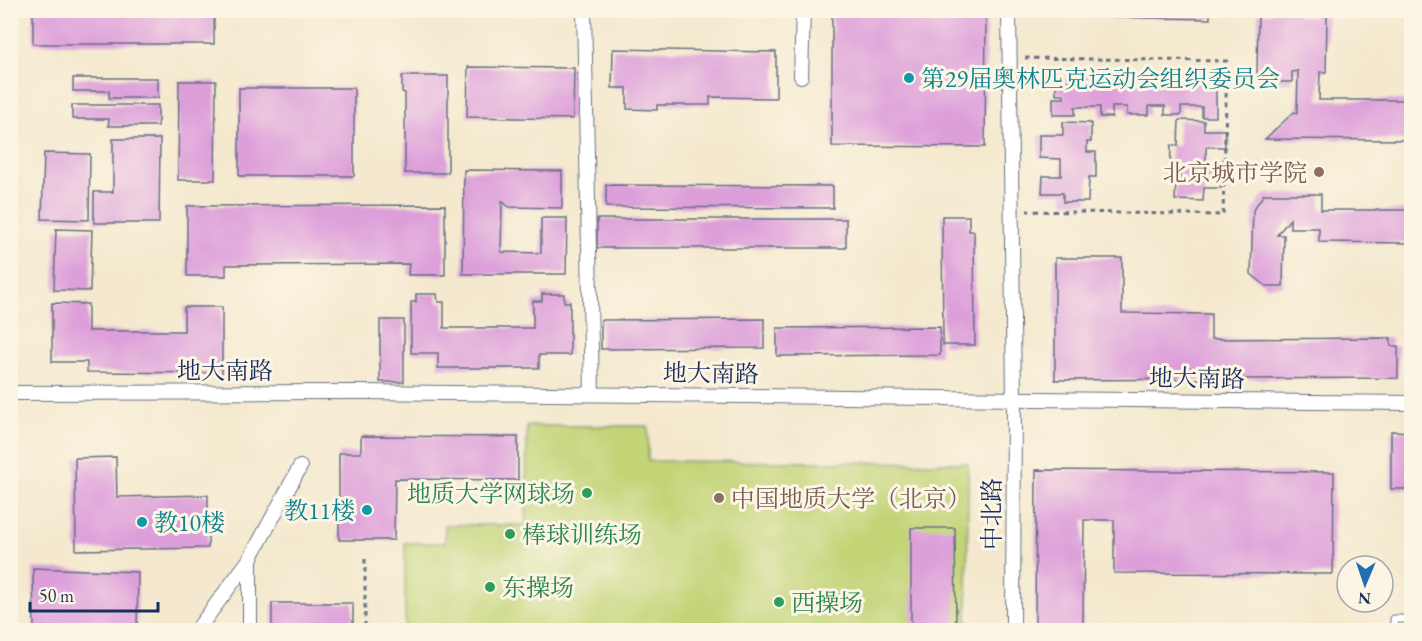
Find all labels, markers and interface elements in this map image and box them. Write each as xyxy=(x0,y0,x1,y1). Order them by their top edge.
place label: 第29届奥林匹克运动会组织委员会 xyxy=(921,63,1280,94)
marker: 第29届奥林匹克运动会组织委员会 xyxy=(902,71,916,85)
place label: 北京城市学院 xyxy=(1163,157,1307,188)
marker: 北京城市学院 xyxy=(1312,165,1326,179)
street label: 地大南路 xyxy=(177,355,273,386)
street label: 地大南路 xyxy=(663,357,759,389)
street label: 地大南路 xyxy=(1149,362,1245,394)
place label: 地质大学网球场 xyxy=(407,478,575,509)
street label: 中北路 xyxy=(976,478,1007,550)
place label: 中国地质大学（北京） xyxy=(731,483,971,514)
marker: 地质大学网球场 xyxy=(580,486,594,500)
marker: 中国地质大学（北京） xyxy=(712,491,726,505)
place label: 教11楼 xyxy=(284,495,355,526)
marker: 教11楼 xyxy=(360,503,374,517)
place label: 教10楼 xyxy=(154,507,225,538)
marker: 教10楼 xyxy=(135,515,149,529)
place label: 棒球训练场 xyxy=(522,519,642,550)
marker: 棒球训练场 xyxy=(503,527,517,541)
north arrow xyxy=(1335,554,1395,614)
place label: 东操场 xyxy=(502,572,574,603)
scale bar xyxy=(30,575,158,613)
marker: 东操场 xyxy=(483,580,497,594)
text: 50 m xyxy=(39,584,74,607)
place label: 西操场 xyxy=(791,587,863,618)
text: N xyxy=(1358,588,1371,609)
marker: 西操场 xyxy=(772,595,786,609)

